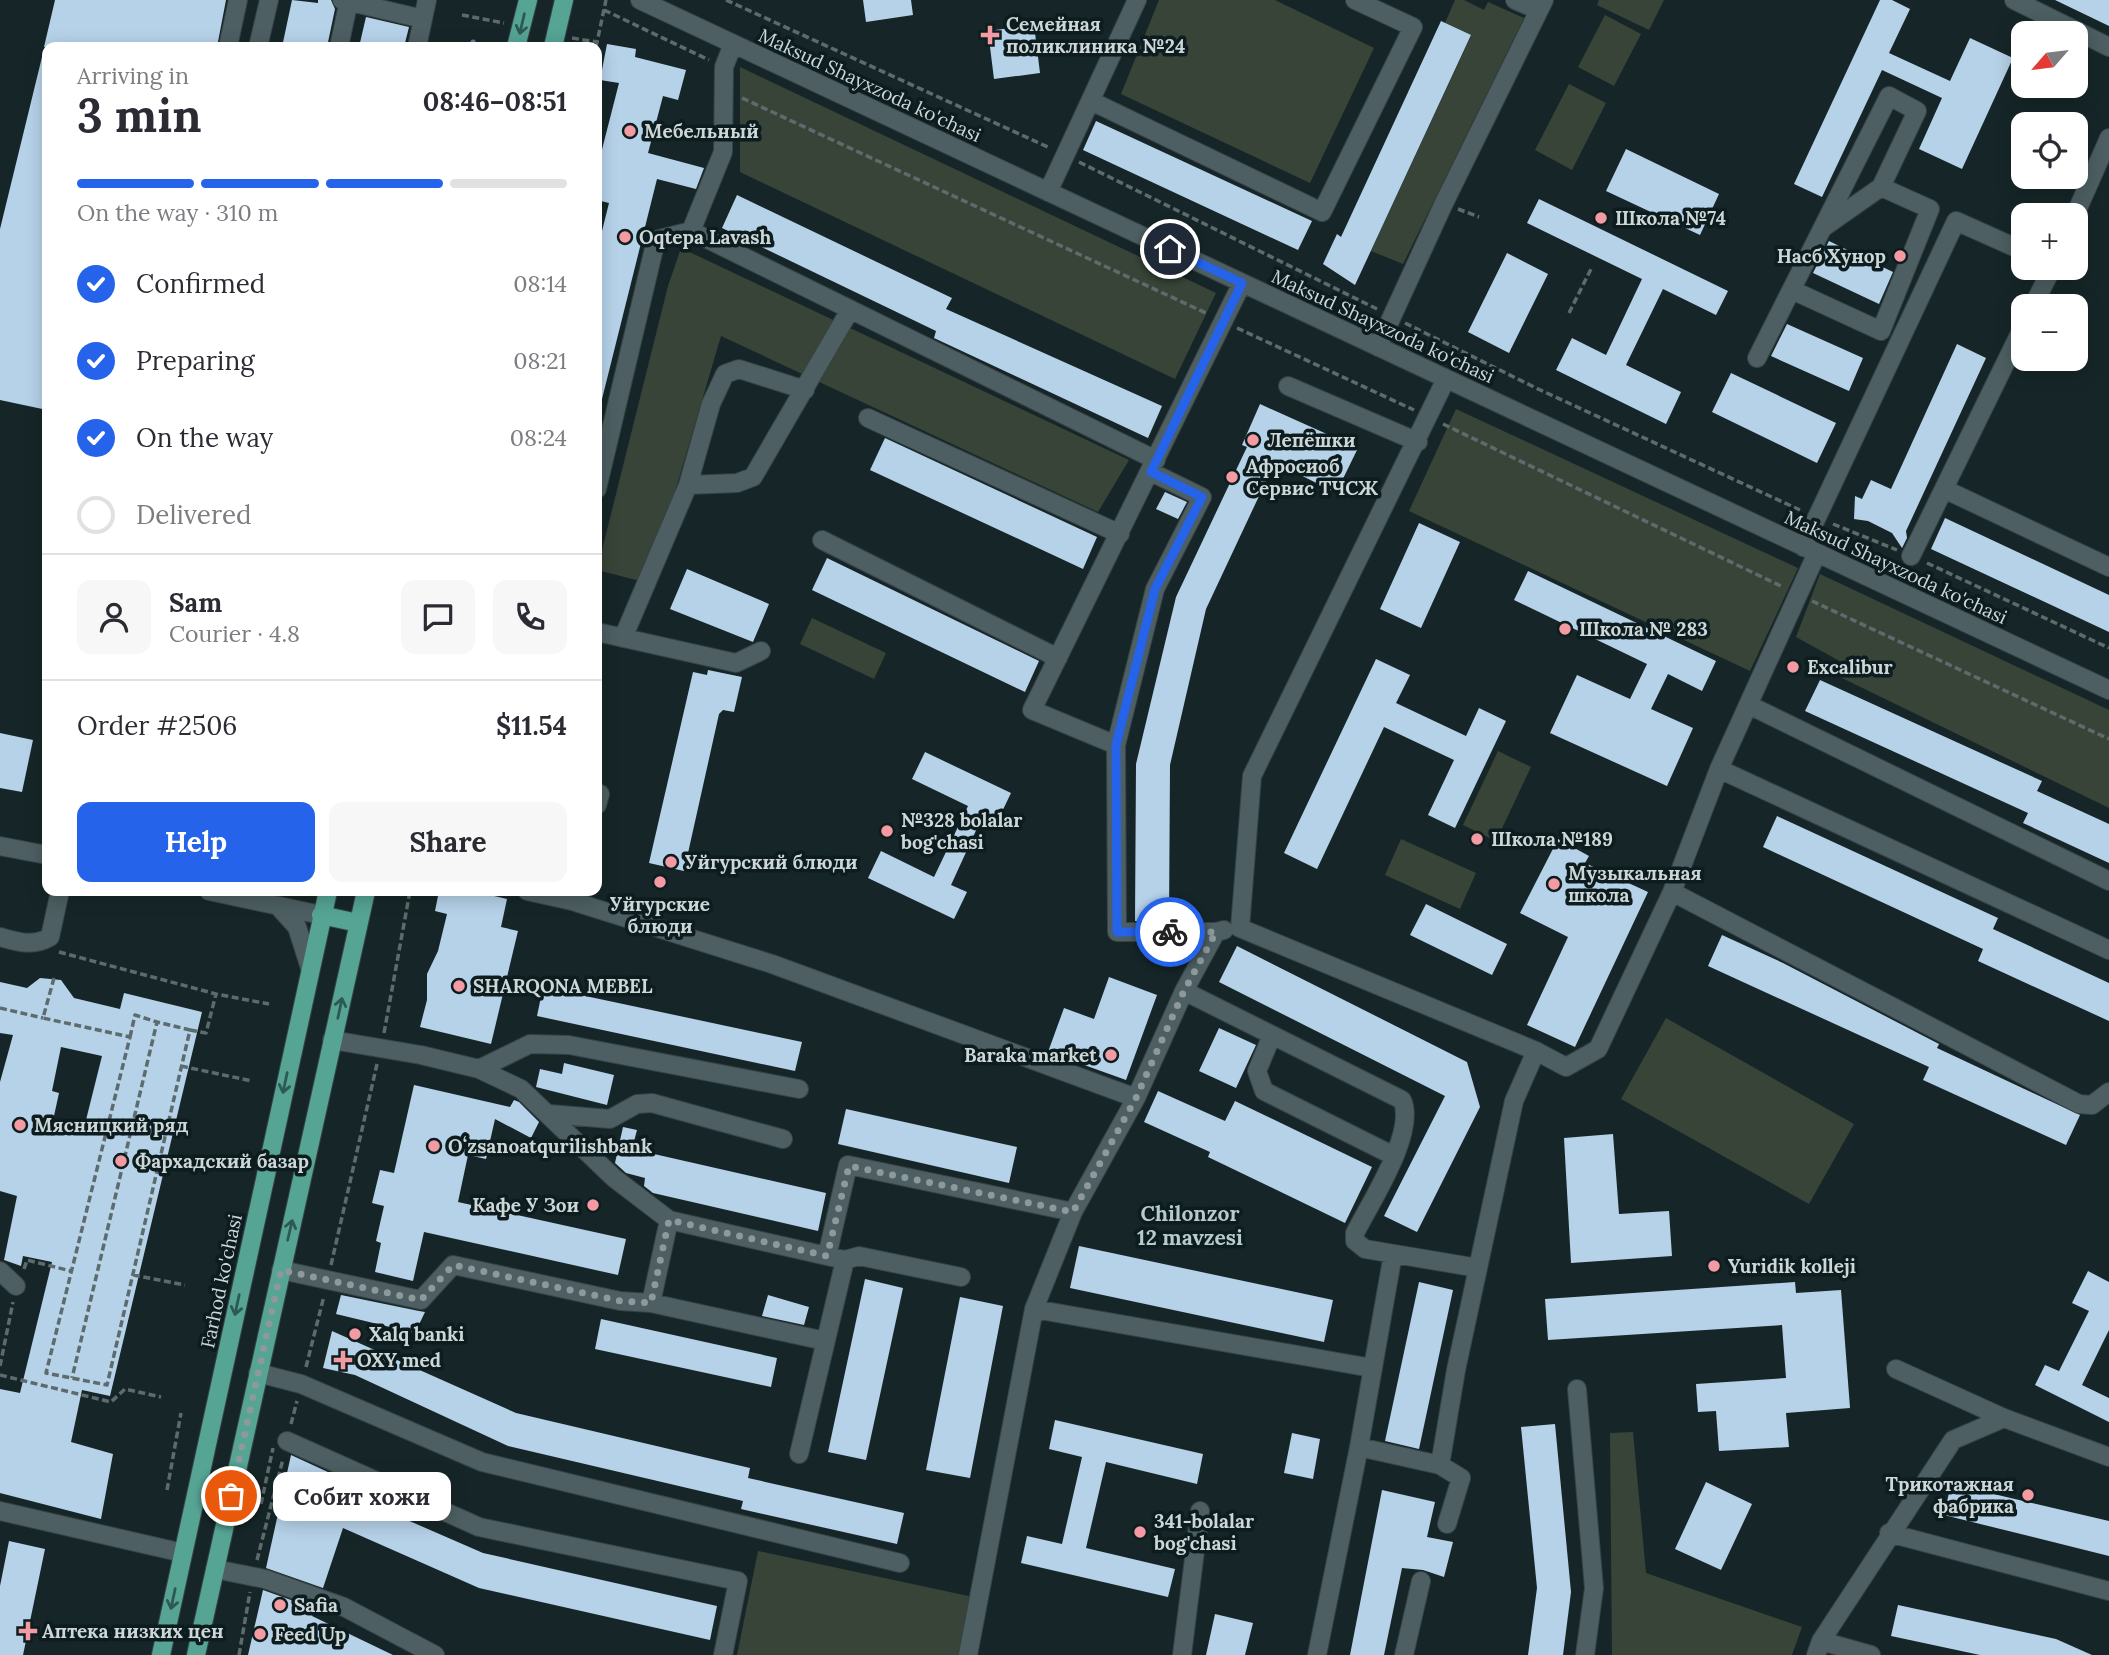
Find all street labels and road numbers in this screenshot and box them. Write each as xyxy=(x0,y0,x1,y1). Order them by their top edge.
street label: Maksud Shayxzoda ko'chasi xyxy=(755,23,985,147)
street label: Maksud Shayxzoda ko'chasi xyxy=(1268,264,1498,388)
street label: Maksud Shayxzoda ko'chasi xyxy=(1781,505,2011,629)
street label: Farhod ko'chasi xyxy=(195,1212,247,1350)

